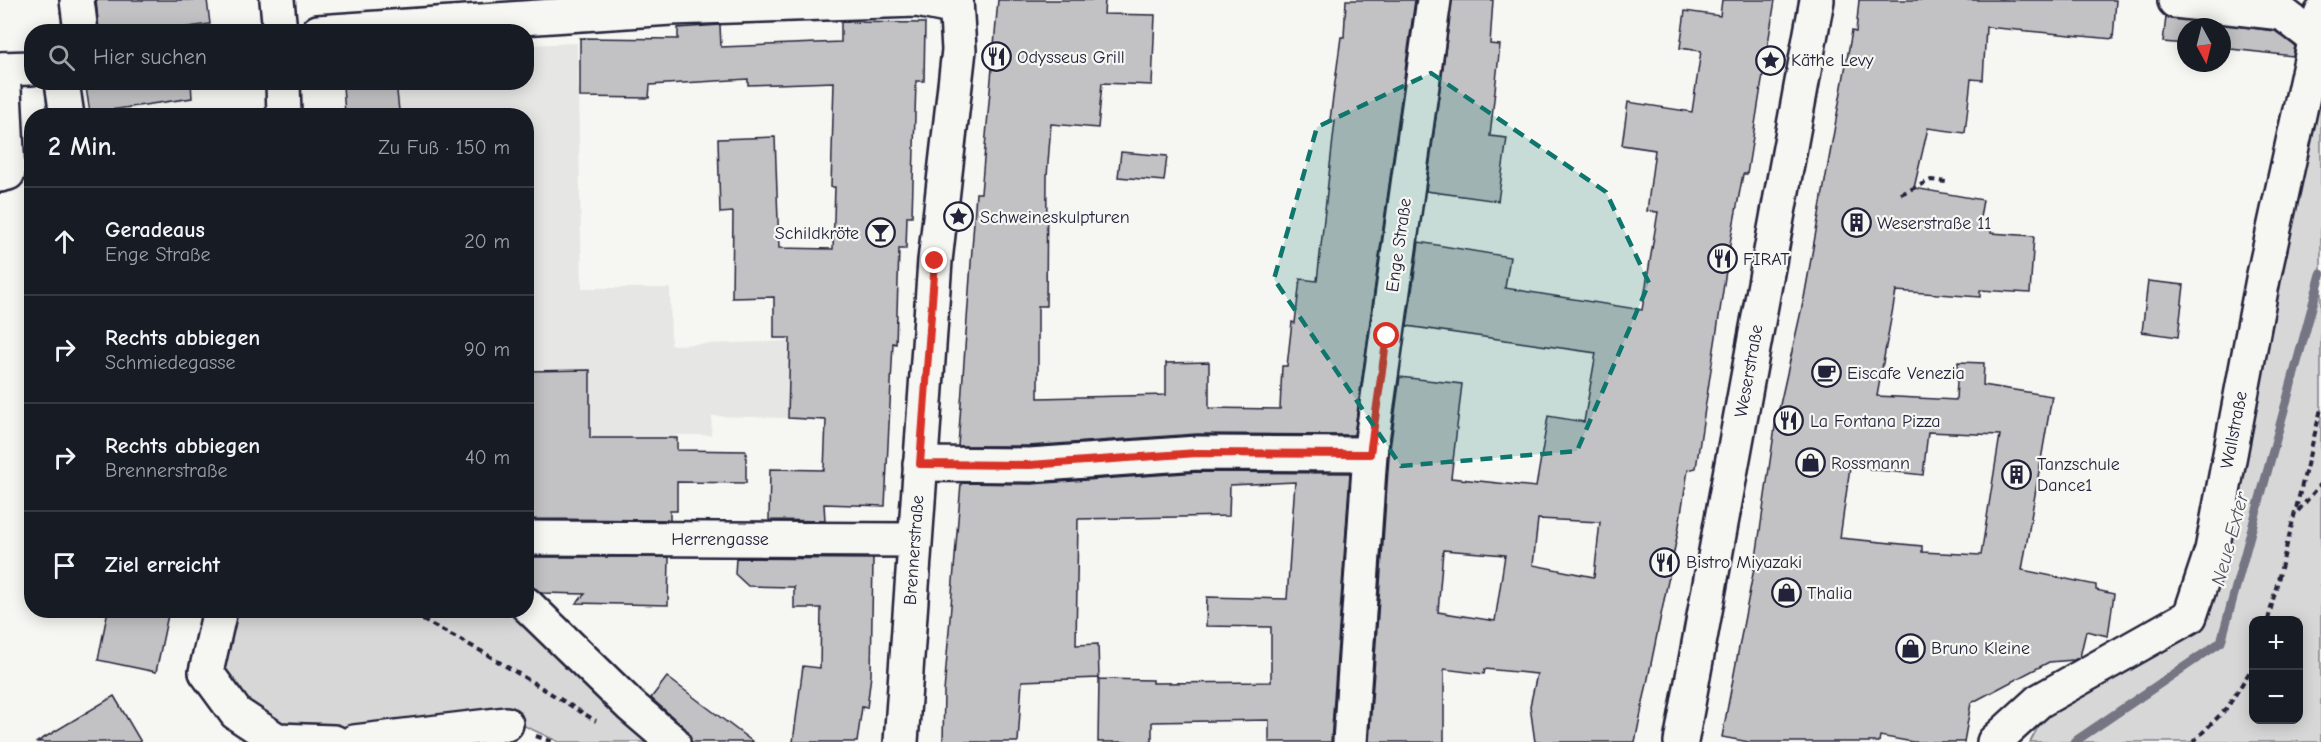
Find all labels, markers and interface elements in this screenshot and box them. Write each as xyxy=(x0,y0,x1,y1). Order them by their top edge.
north arrow xyxy=(2177,18,2231,72)
search box xyxy=(24,24,534,90)
icon: search xyxy=(45,41,78,74)
restaurant icon: Odysseus Grill xyxy=(980,41,1012,73)
text: Hier suchen xyxy=(93,44,207,70)
place icon: Käthe Levy xyxy=(1754,44,1786,76)
place label: Odysseus Grill xyxy=(1017,47,1125,68)
place label: Käthe Levy xyxy=(1791,50,1874,71)
text: 2 Min. xyxy=(48,132,116,162)
text: Zu Fuß · 150 m xyxy=(378,136,510,159)
street label: Enge Straße xyxy=(1382,196,1416,294)
place icon: Schweineskulpturen xyxy=(943,201,975,233)
place label: Schweineskulpturen xyxy=(980,207,1130,228)
building icon: Weserstraße 11 xyxy=(1840,207,1872,239)
place label: Weserstraße 11 xyxy=(1877,213,1991,234)
text: Geradeaus xyxy=(105,217,205,243)
bar icon: Schildkröte xyxy=(864,217,896,249)
place label: Schildkröte xyxy=(775,223,859,244)
icon: ahead xyxy=(48,225,81,258)
text: 20 m xyxy=(464,230,510,253)
text: Enge Straße xyxy=(105,243,211,266)
restaurant icon: FIRAT xyxy=(1706,243,1738,275)
route end xyxy=(921,247,947,273)
place label: FIRAT xyxy=(1743,249,1790,270)
route start xyxy=(1373,322,1399,348)
street label: Weserstraße xyxy=(1730,323,1768,419)
text: Rechts abbiegen xyxy=(105,325,260,351)
icon: right xyxy=(48,333,81,366)
text: 90 m xyxy=(464,338,510,361)
text: Schmiedegasse xyxy=(105,351,236,374)
cafe icon: Eiscafe Venezia xyxy=(1810,357,1842,389)
place label: Eiscafe Venezia xyxy=(1847,363,1965,384)
street label: Wallstraße xyxy=(2216,389,2252,471)
restaurant icon: La Fontana Pizza xyxy=(1773,405,1805,437)
place label: La Fontana Pizza xyxy=(1810,411,1941,432)
text: Rechts abbiegen xyxy=(105,433,260,459)
icon: right xyxy=(48,441,81,474)
text: 40 m xyxy=(465,446,510,469)
shop icon: Rossmann xyxy=(1794,447,1826,479)
place label: Rossmann xyxy=(1831,453,1910,474)
place label: Tanzschule Dance1 xyxy=(2037,454,2120,496)
building icon: Tanzschule Dance1 xyxy=(2000,458,2032,490)
text: Brennerstraße xyxy=(105,459,228,482)
water label: Neue Exter xyxy=(2206,489,2254,588)
street label: Brennerstraße xyxy=(900,494,928,606)
street label: Herrengasse xyxy=(671,529,769,550)
restaurant icon: Bistro Miyazaki xyxy=(1649,546,1681,578)
icon: arrive xyxy=(48,549,81,582)
text: Ziel erreicht xyxy=(105,552,220,578)
place label: Bistro Miyazaki xyxy=(1686,552,1802,573)
shop icon: Thalia xyxy=(1770,577,1802,609)
place label: Thalia xyxy=(1807,583,1853,604)
map controls xyxy=(2249,616,2303,724)
button: + xyxy=(2249,616,2303,670)
shop icon: Bruno Kleine xyxy=(1894,632,1926,664)
place label: Bruno Kleine xyxy=(1931,638,2030,659)
button: − xyxy=(2249,670,2303,724)

